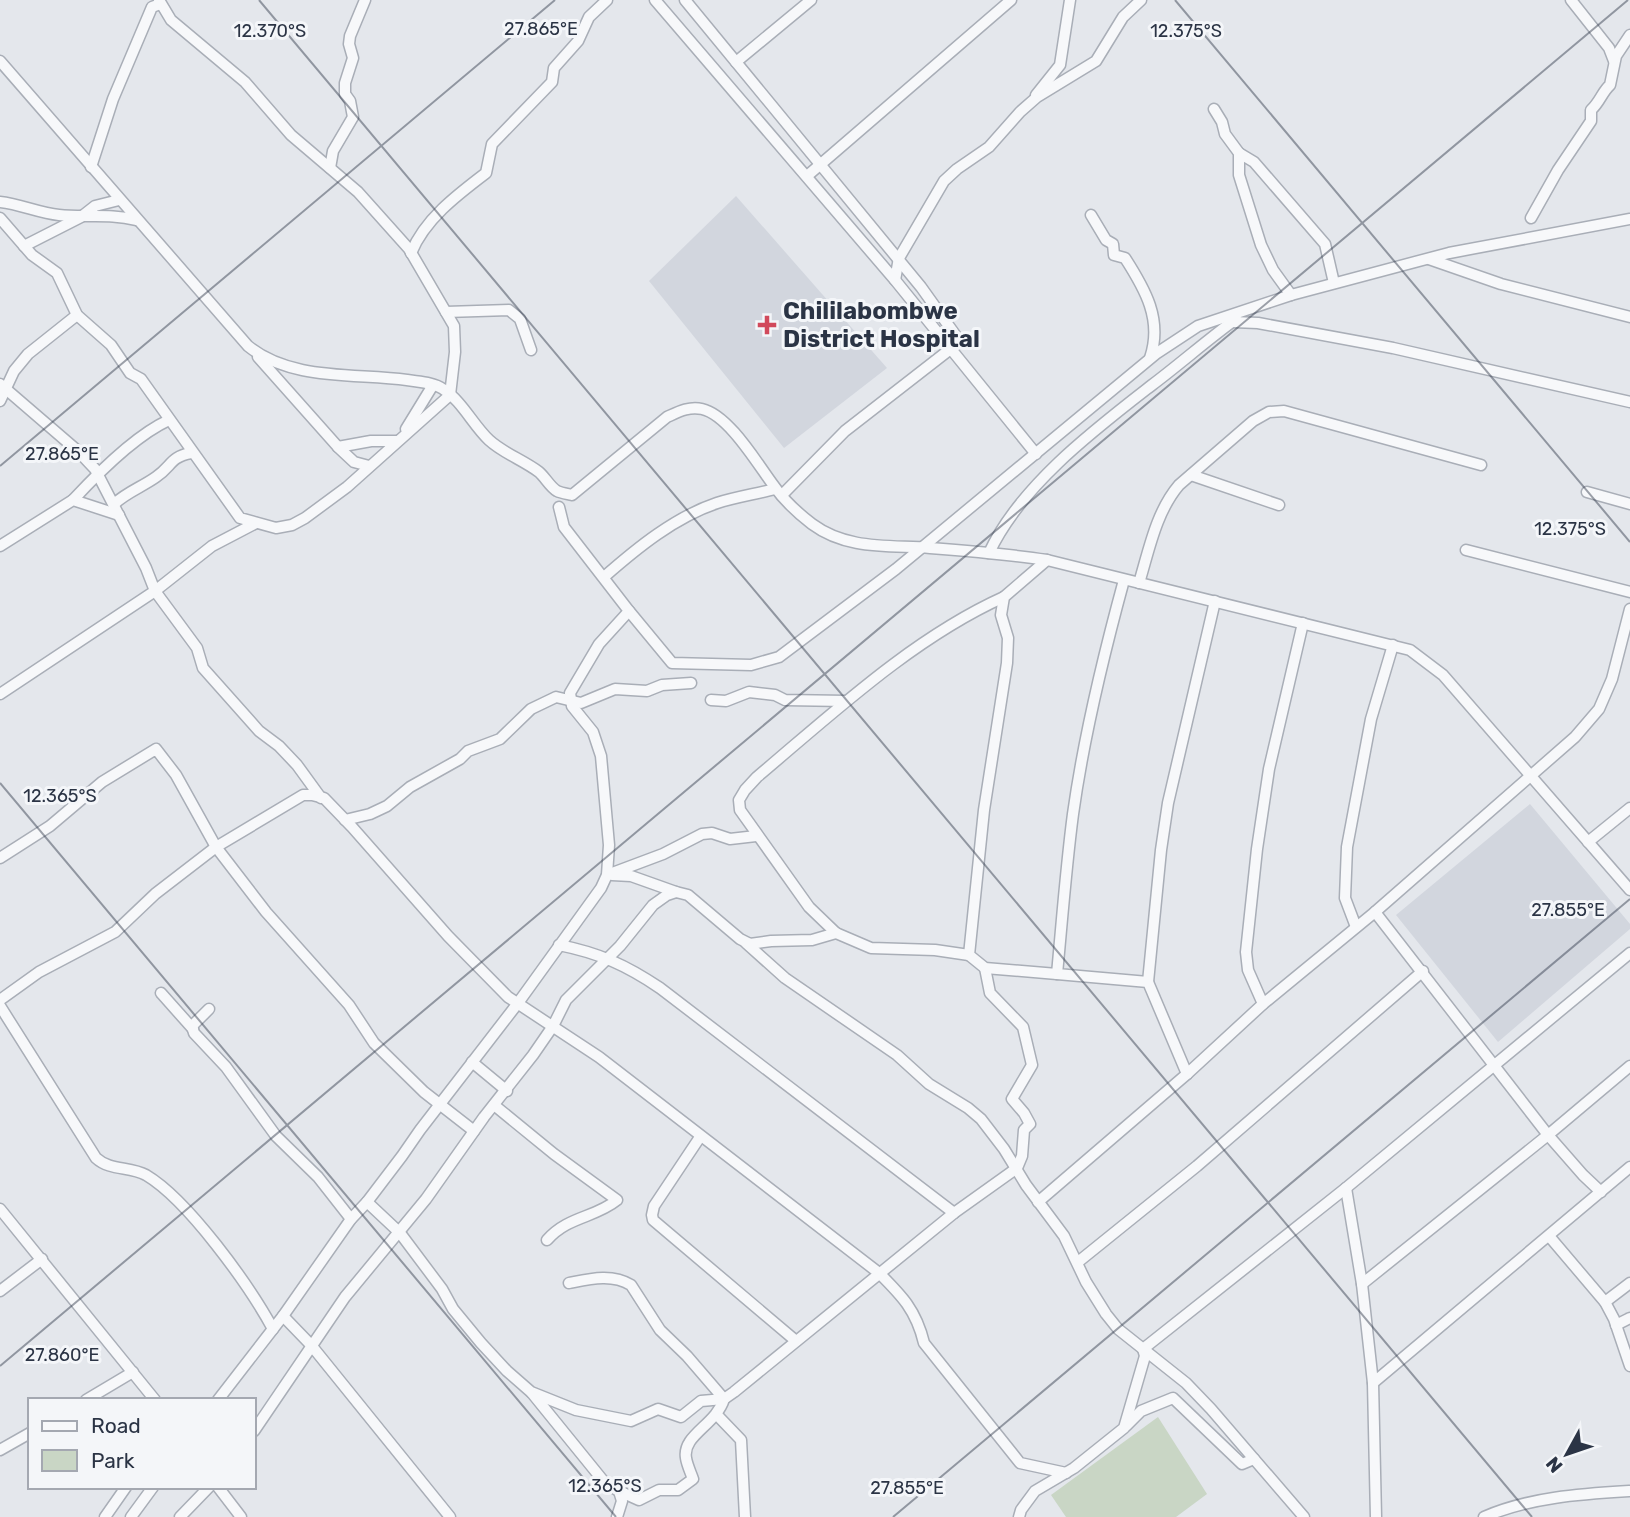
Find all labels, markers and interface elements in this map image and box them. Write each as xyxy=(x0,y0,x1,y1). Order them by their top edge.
text: 27.865°E xyxy=(504,18,578,40)
text: 12.370°S xyxy=(234,20,306,42)
text: 12.375°S xyxy=(1150,20,1222,42)
place label: Chililabombwe District Hospital xyxy=(783,297,980,353)
marker: Chililabombwe District Hospital xyxy=(757,315,777,335)
text: 27.865°E xyxy=(25,443,99,465)
text: 12.375°S xyxy=(1534,518,1606,540)
text: 12.365°S xyxy=(23,785,97,807)
text: 27.855°E xyxy=(1531,899,1605,921)
text: 27.860°E xyxy=(25,1344,99,1366)
legend xyxy=(28,1398,256,1489)
text: Road xyxy=(91,1413,141,1438)
north arrow xyxy=(1532,1419,1602,1489)
text: Park xyxy=(91,1448,135,1473)
text: N xyxy=(1541,1452,1568,1477)
text: 12.365°S xyxy=(568,1475,642,1497)
text: 27.855°E xyxy=(870,1477,944,1499)

